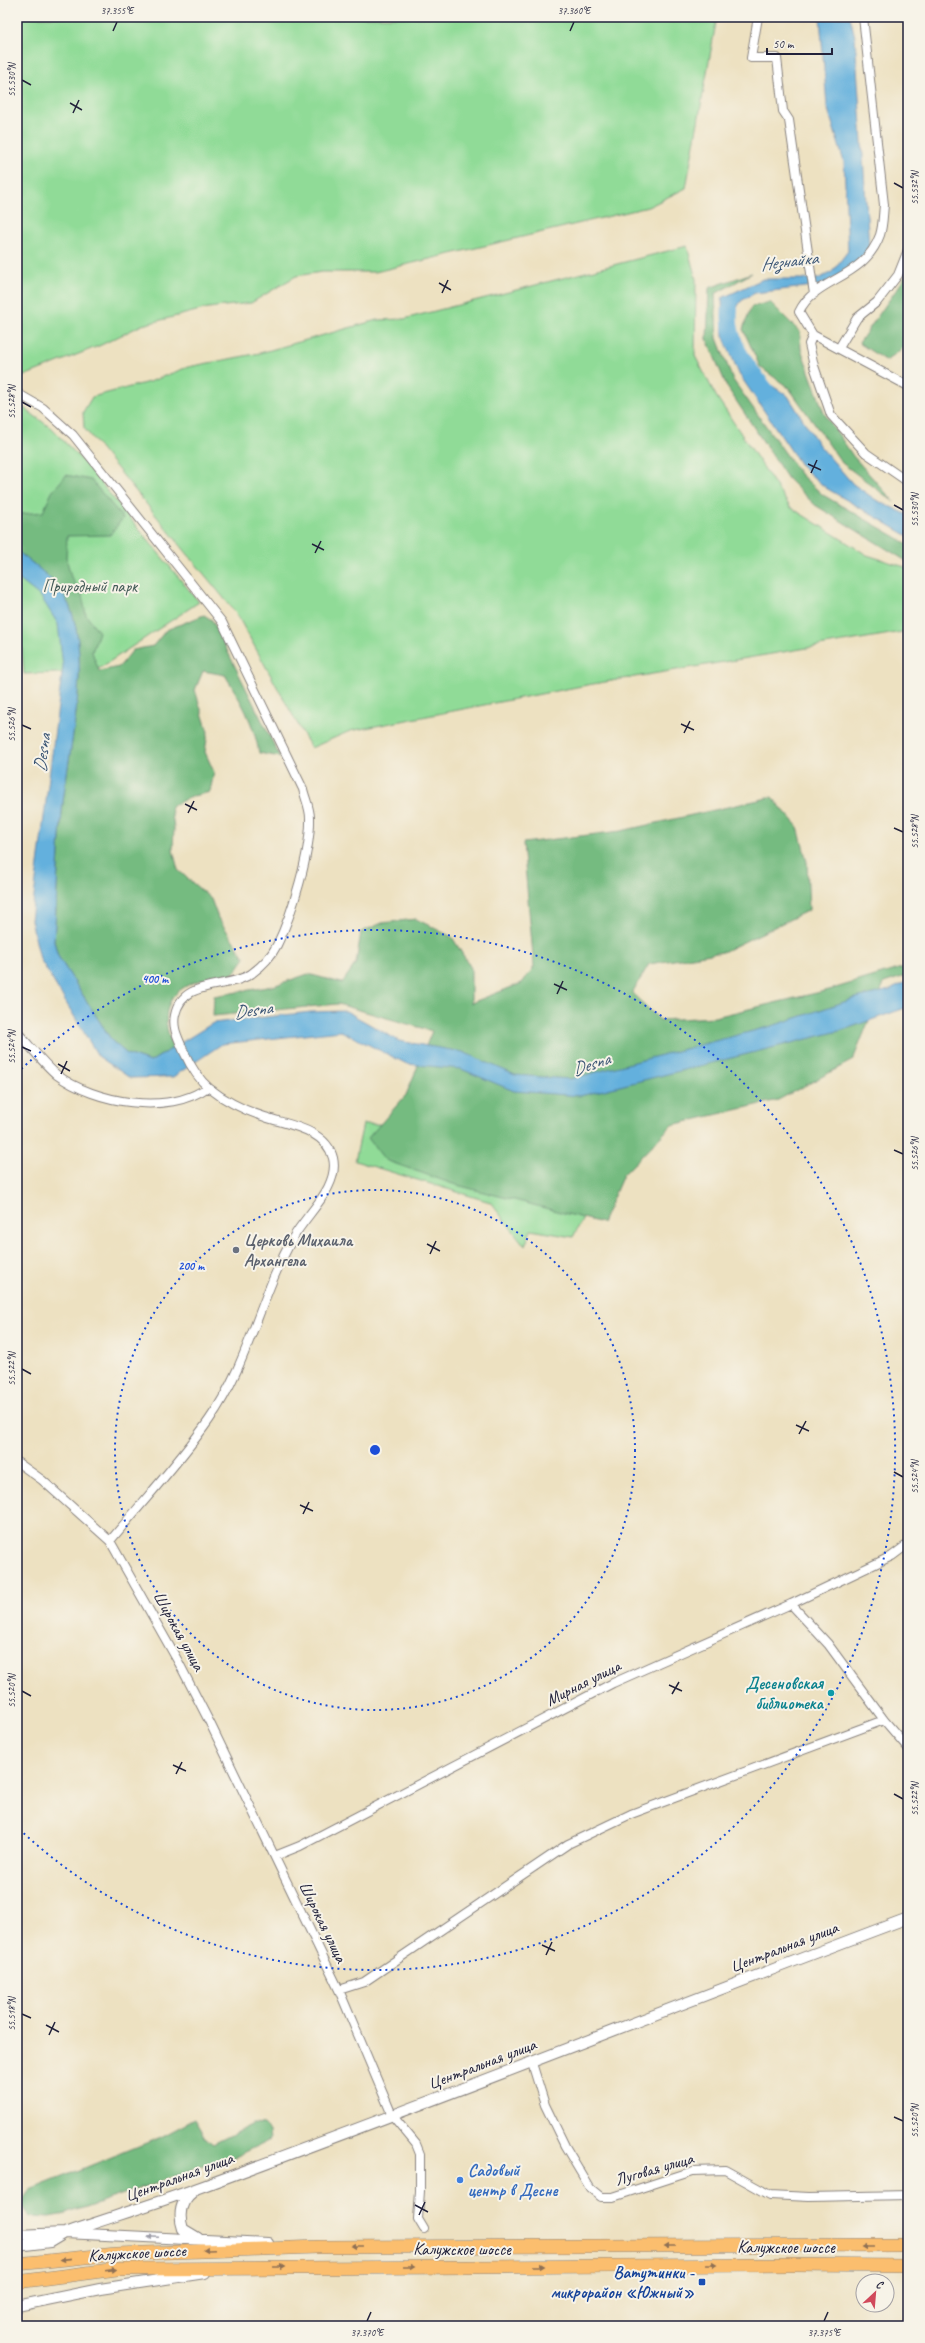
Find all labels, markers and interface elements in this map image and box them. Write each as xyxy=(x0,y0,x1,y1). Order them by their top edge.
text: 37.355°E xyxy=(101,4,135,17)
text: 37.360°E xyxy=(558,4,592,17)
scale bar xyxy=(767,30,832,56)
text: 50 m xyxy=(773,36,795,52)
text: 55.530°N xyxy=(5,61,18,97)
text: 55.532°N xyxy=(908,169,921,205)
water label: Незнайка xyxy=(759,246,821,276)
text: 55.528°N xyxy=(5,383,18,419)
text: 55.530°N xyxy=(908,491,921,527)
park label: Природный парк xyxy=(43,576,139,597)
text: 55.526°N xyxy=(5,706,18,742)
water label: Desna xyxy=(28,731,56,773)
text: 55.528°N xyxy=(908,813,921,849)
text: 400 m xyxy=(142,971,169,987)
water label: Desna xyxy=(233,996,275,1024)
text: 55.524°N xyxy=(5,1028,18,1064)
water label: Desna xyxy=(570,1047,614,1080)
text: 55.526°N xyxy=(908,1135,921,1171)
place label: Церковь Михаила Архангела xyxy=(244,1230,354,1271)
marker: Церковь Михаила Архангела xyxy=(231,1245,241,1255)
text: 200 m xyxy=(178,1258,205,1274)
text: 55.522°N xyxy=(5,1350,18,1386)
centre of rings xyxy=(368,1443,382,1457)
text: 55.524°N xyxy=(908,1458,921,1494)
street label: Широкая улица xyxy=(149,1588,210,1676)
street label: Мирная улица xyxy=(542,1654,626,1711)
text: 55.520°N xyxy=(5,1672,18,1708)
place label: Десеновская библиотека xyxy=(746,1673,825,1714)
marker: Десеновская библиотека xyxy=(826,1688,836,1698)
text: 55.522°N xyxy=(908,1780,921,1816)
street label: Широкая улица xyxy=(294,1878,352,1967)
street label: Центральная улица xyxy=(727,1916,842,1977)
text: 55.518°N xyxy=(5,1995,18,2031)
street label: Центральная улица xyxy=(425,2033,540,2094)
text: 55.520°N xyxy=(908,2102,921,2138)
street label: Центральная улица xyxy=(122,2147,238,2206)
street label: Луговая улица xyxy=(612,2147,697,2190)
place label: Садовый центр в Десне xyxy=(468,2160,559,2201)
marker: Садовый центр в Десне xyxy=(455,2175,465,2185)
one-way arrow xyxy=(146,2234,159,2240)
street label: Калужское шоссе xyxy=(737,2237,836,2258)
street label: Калужское шоссе xyxy=(413,2239,512,2260)
street label: Калужское шоссе xyxy=(88,2240,188,2266)
one-way arrow xyxy=(350,2243,363,2249)
one-way arrow xyxy=(662,2243,675,2249)
one-way arrow xyxy=(862,2243,875,2249)
one-way arrow xyxy=(203,2247,215,2254)
one-way arrow xyxy=(60,2256,72,2262)
place label: Ватутинки - микрорайон «Южный» xyxy=(550,2262,695,2303)
one-way arrow xyxy=(705,2262,718,2268)
one-way arrow xyxy=(533,2263,546,2269)
one-way arrow xyxy=(273,2264,286,2270)
one-way arrow xyxy=(403,2264,416,2270)
one-way arrow xyxy=(105,2267,117,2273)
north arrow xyxy=(855,2273,895,2313)
marker: Ватутинки - микрорайон «Южный» xyxy=(697,2277,707,2287)
text: С xyxy=(874,2277,886,2292)
text: 37.370°E xyxy=(351,2326,385,2339)
text: 37.375°E xyxy=(808,2326,842,2339)

